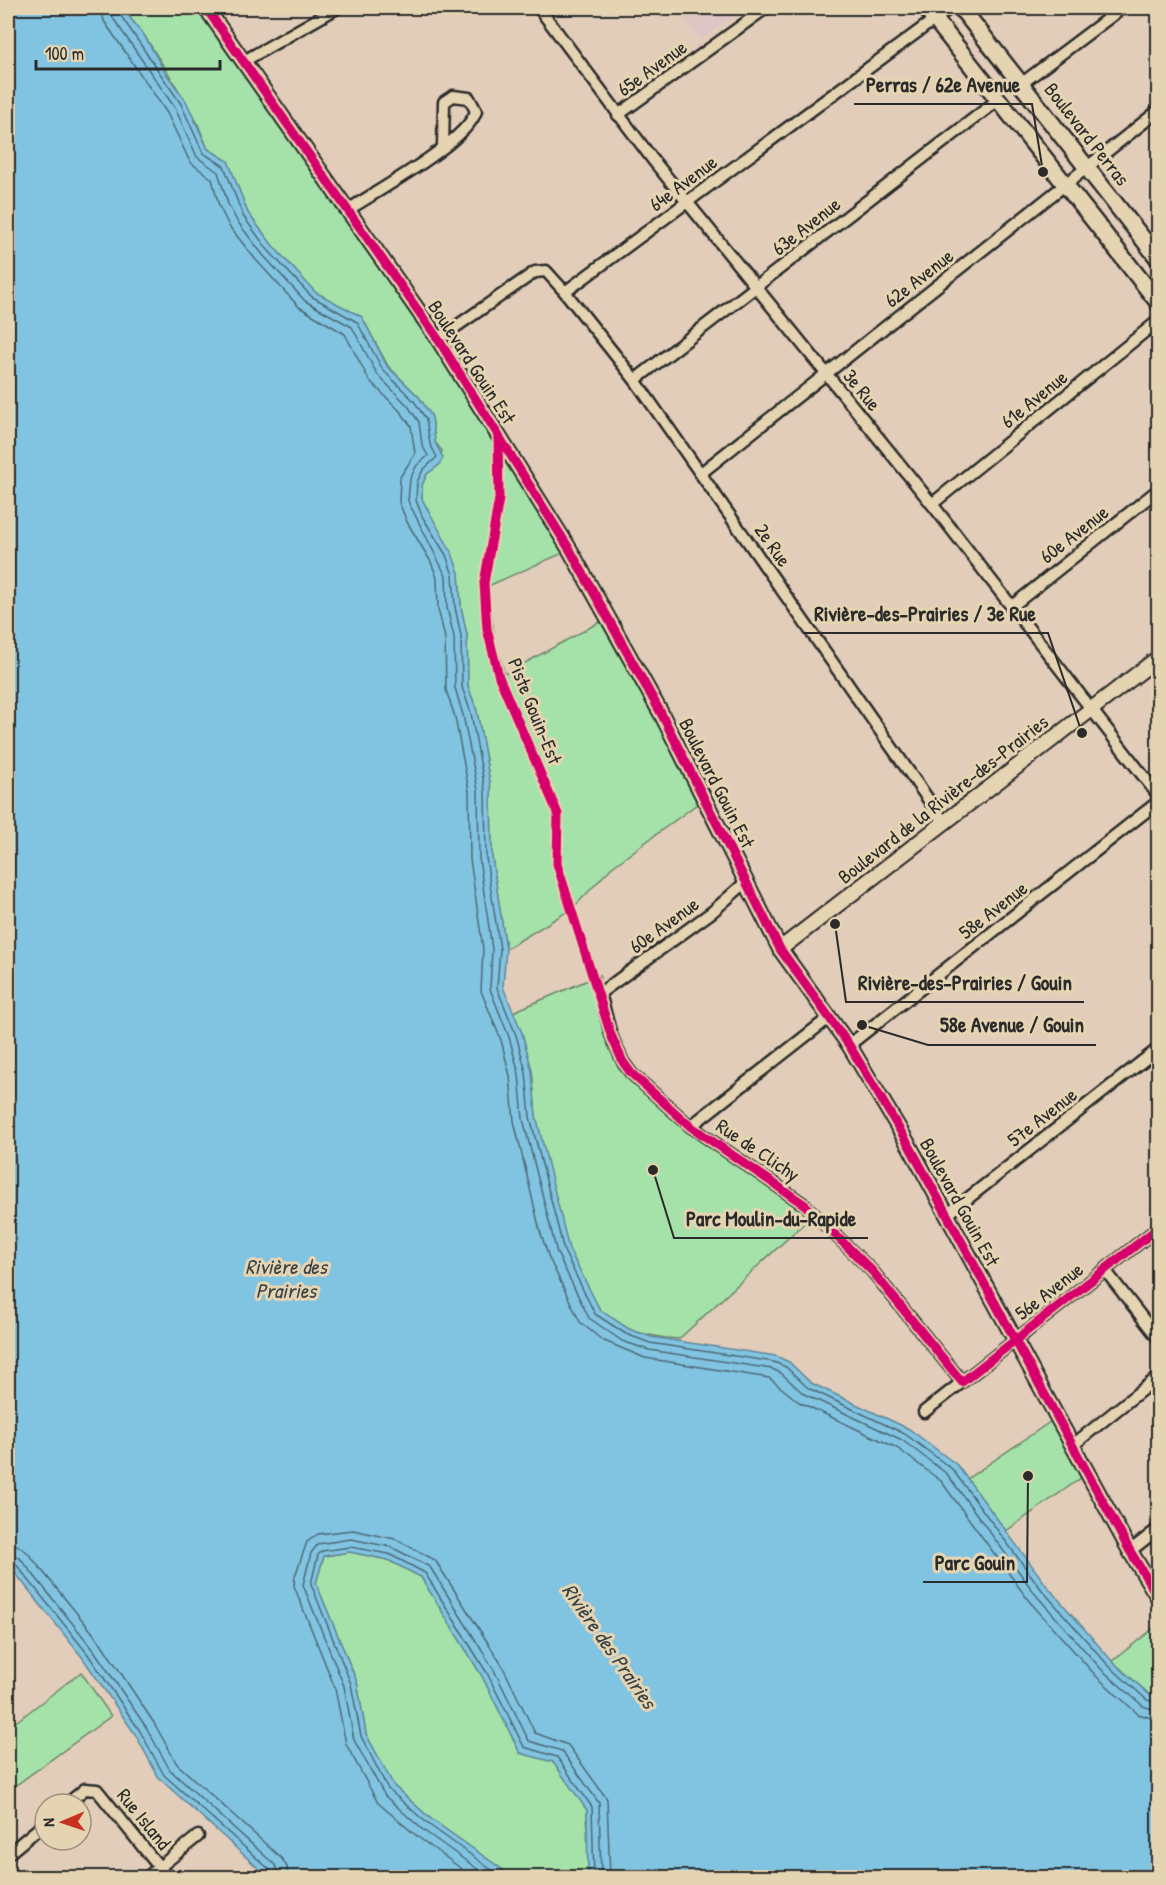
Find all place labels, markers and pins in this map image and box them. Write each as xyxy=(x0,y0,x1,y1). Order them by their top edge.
callout: Perras / 62e Avenue xyxy=(854,65,1032,104)
callout: Rivière-des-Prairies / 3e Rue xyxy=(803,594,1048,633)
callout: Rivière-des-Prairies / Gouin xyxy=(846,963,1084,1002)
callout: 58e Avenue / Gouin xyxy=(928,1006,1096,1045)
callout: Parc Moulin-du-Rapide xyxy=(674,1199,868,1238)
callout: Parc Gouin xyxy=(923,1543,1027,1582)

